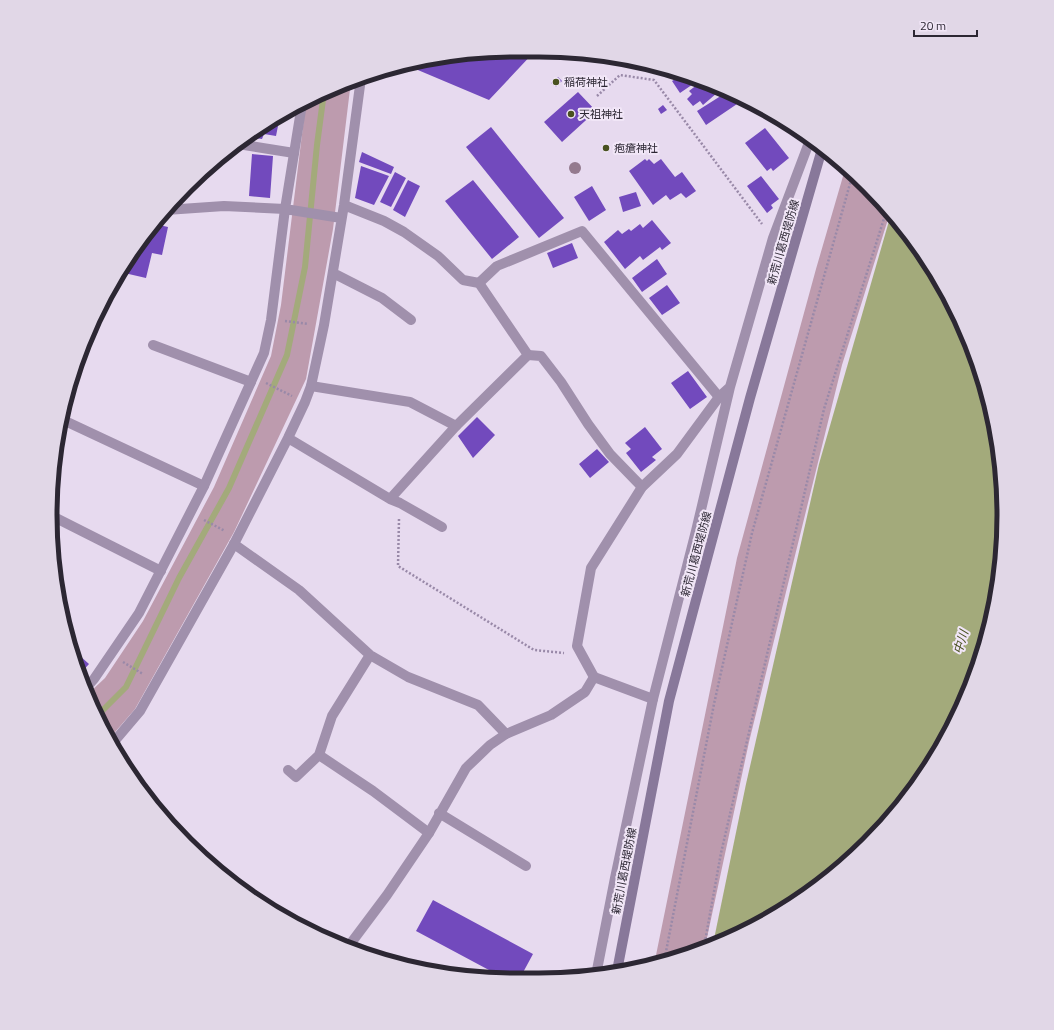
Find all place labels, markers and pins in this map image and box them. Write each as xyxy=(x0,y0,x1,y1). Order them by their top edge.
place label: 稲荷神社 xyxy=(564,74,608,90)
marker: 稲荷神社 xyxy=(551,77,561,87)
place label: 天祖神社 xyxy=(579,106,623,122)
marker: 天祖神社 xyxy=(566,109,576,119)
place label: 疱瘡神社 xyxy=(614,140,658,156)
marker: 疱瘡神社 xyxy=(601,143,611,153)

